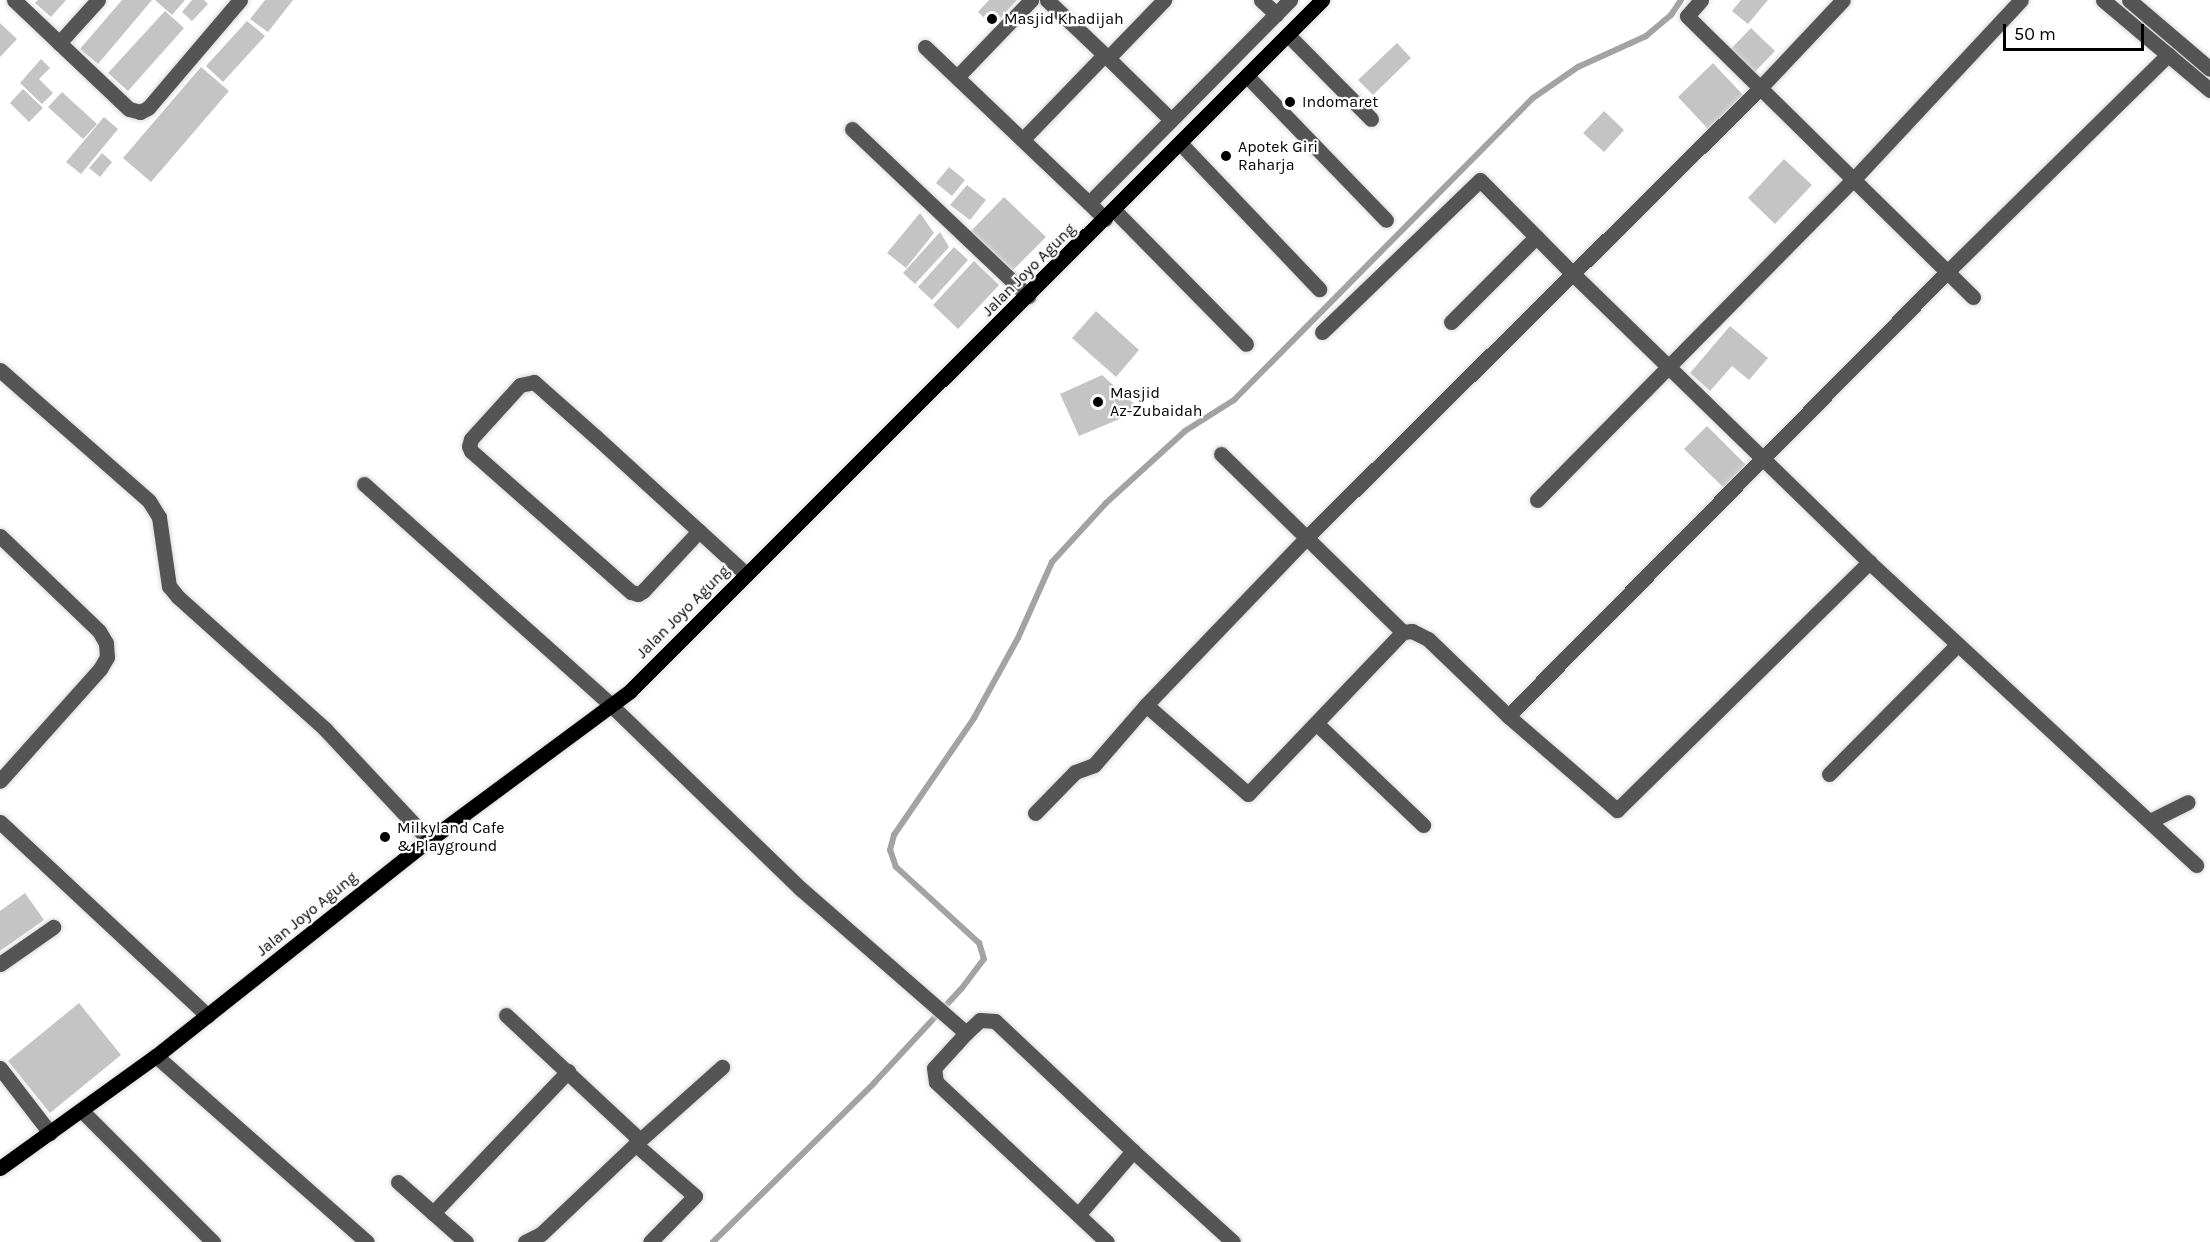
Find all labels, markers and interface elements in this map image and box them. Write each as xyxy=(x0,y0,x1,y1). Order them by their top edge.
place label: Masjid Khadijah xyxy=(1004,9,1124,29)
marker: Masjid Khadijah xyxy=(985,12,999,26)
scale bar xyxy=(2006,12,2147,50)
text: 50 m xyxy=(2014,23,2056,45)
place label: Indomaret xyxy=(1302,92,1378,112)
marker: Indomaret xyxy=(1283,95,1297,109)
place label: Apotek Giri Raharja xyxy=(1238,137,1318,175)
marker: Apotek Giri Raharja xyxy=(1219,149,1233,163)
street label: Jalan Joyo Agung xyxy=(978,219,1080,321)
place label: Masjid Az-Zubaidah xyxy=(1110,383,1203,421)
marker: Masjid Az-Zubaidah xyxy=(1091,395,1105,409)
street label: Jalan Joyo Agung xyxy=(632,561,734,663)
place label: Milkyland Cafe & Playground xyxy=(397,818,505,856)
marker: Milkyland Cafe & Playground xyxy=(378,830,392,844)
street label: Jalan Joyo Agung xyxy=(253,868,361,960)

